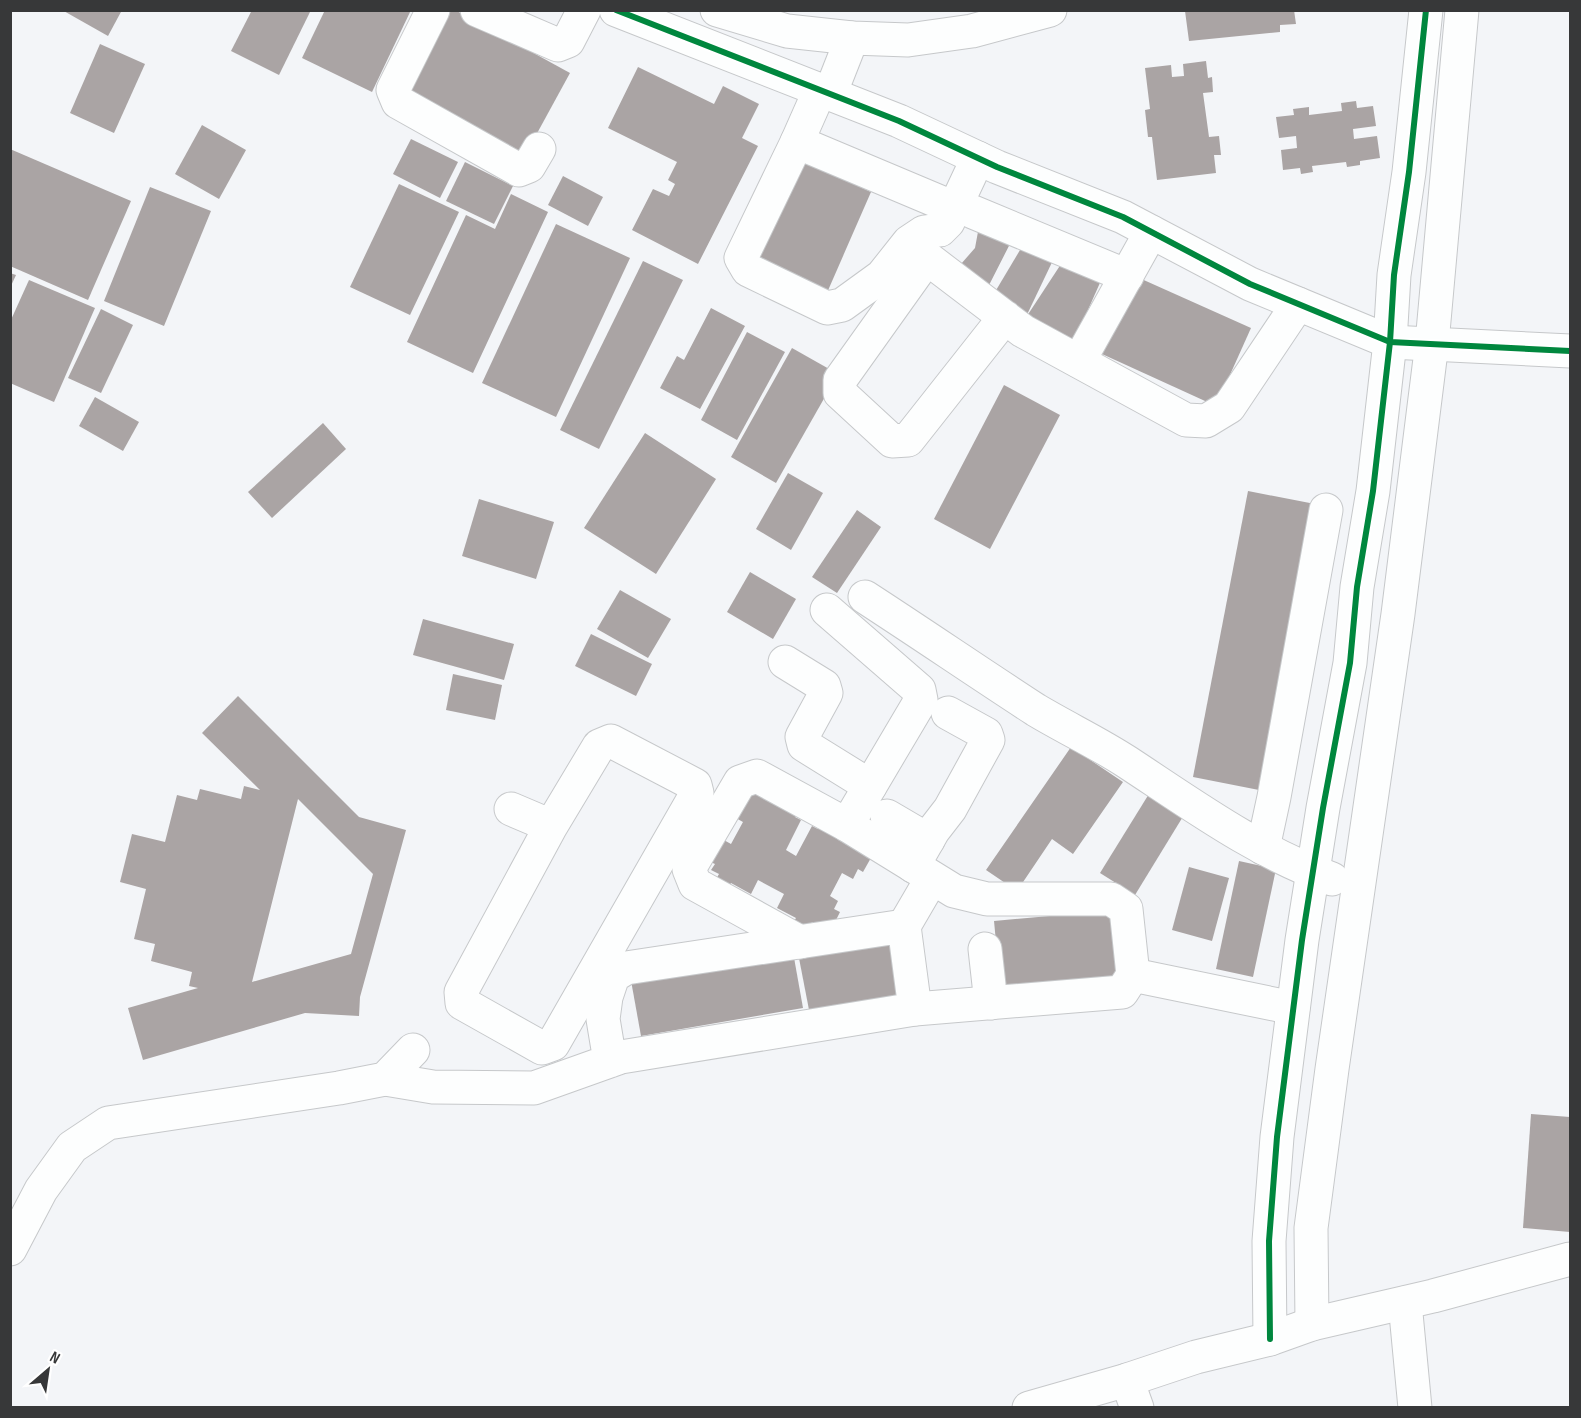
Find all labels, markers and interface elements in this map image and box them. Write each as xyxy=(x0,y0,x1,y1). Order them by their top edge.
north arrow xyxy=(18,1340,78,1400)
text: N xyxy=(46,1348,63,1369)

